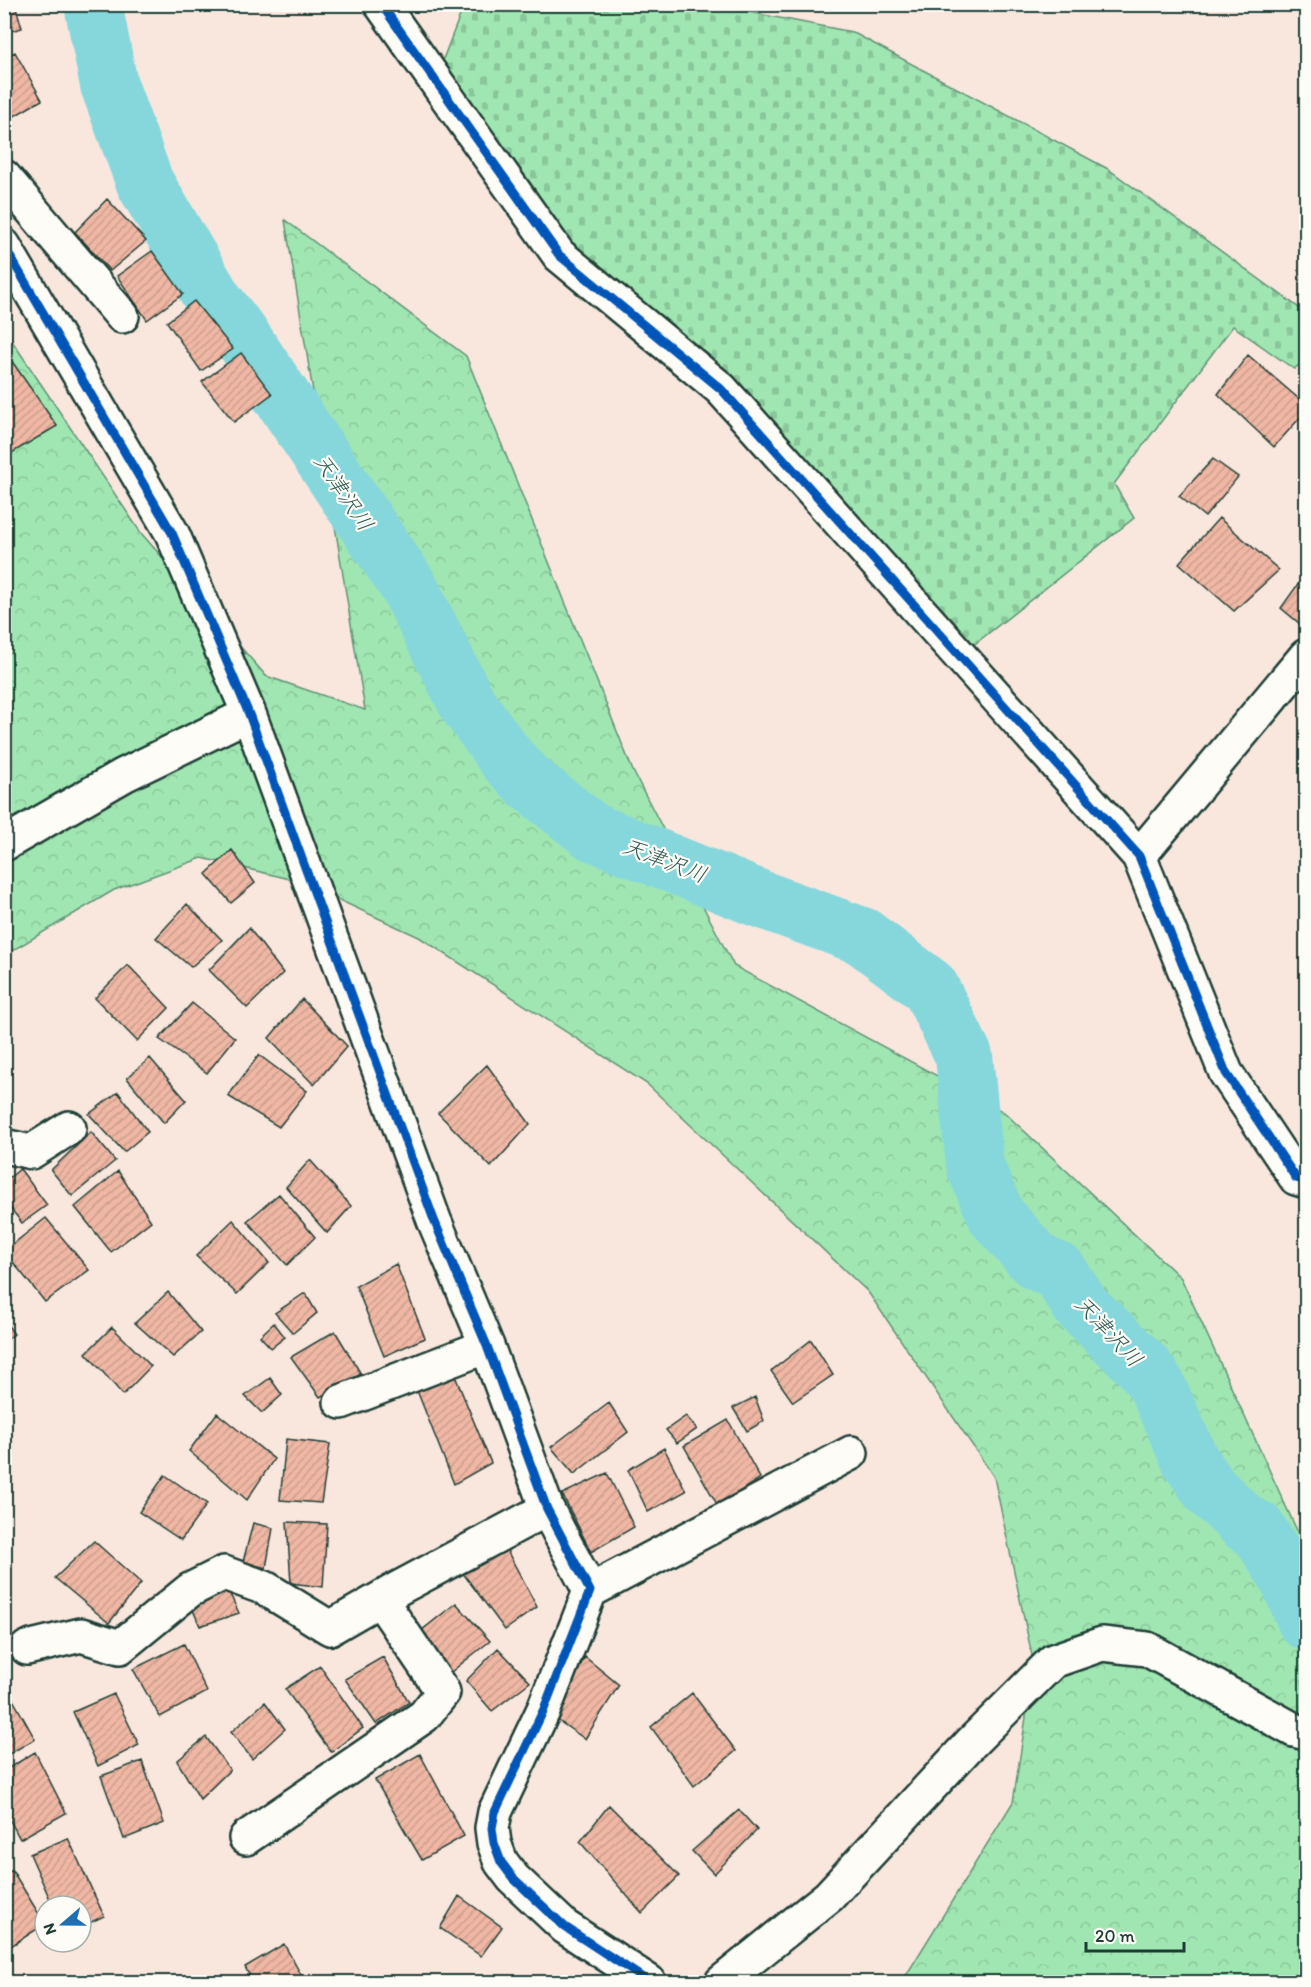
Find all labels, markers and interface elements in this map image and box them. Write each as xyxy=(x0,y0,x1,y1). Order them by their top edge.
water label: 天津沢川 xyxy=(308,448,379,536)
water label: 天津沢川 xyxy=(619,832,711,889)
water label: 天津沢川 xyxy=(1069,1290,1149,1373)
north arrow xyxy=(33,1894,93,1954)
scale bar xyxy=(1086,1915,1184,1953)
text: N xyxy=(39,1921,60,1937)
text: 20 m xyxy=(1095,1925,1135,1947)

